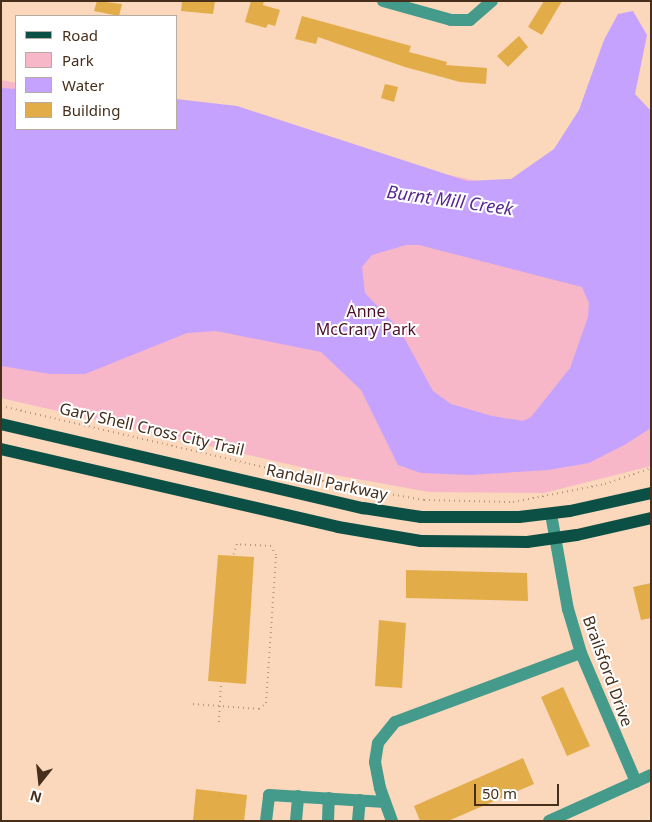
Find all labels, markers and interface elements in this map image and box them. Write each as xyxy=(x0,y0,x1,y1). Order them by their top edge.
legend xyxy=(15,15,178,130)
text: Road xyxy=(62,25,98,45)
text: Park xyxy=(62,50,94,70)
text: Water xyxy=(62,75,104,95)
text: Building xyxy=(62,100,120,120)
water label: Burnt Mill Creek xyxy=(385,180,515,220)
park label: Anne McCrary Park xyxy=(316,301,416,339)
street label: Gary Shell Cross City Trail xyxy=(58,398,246,460)
street label: Randall Parkway xyxy=(265,460,389,504)
street label: Brailsford Drive xyxy=(579,613,637,729)
north arrow xyxy=(15,757,65,807)
scale bar xyxy=(477,774,562,806)
text: 50 m xyxy=(482,783,517,803)
text: N xyxy=(28,786,44,808)

